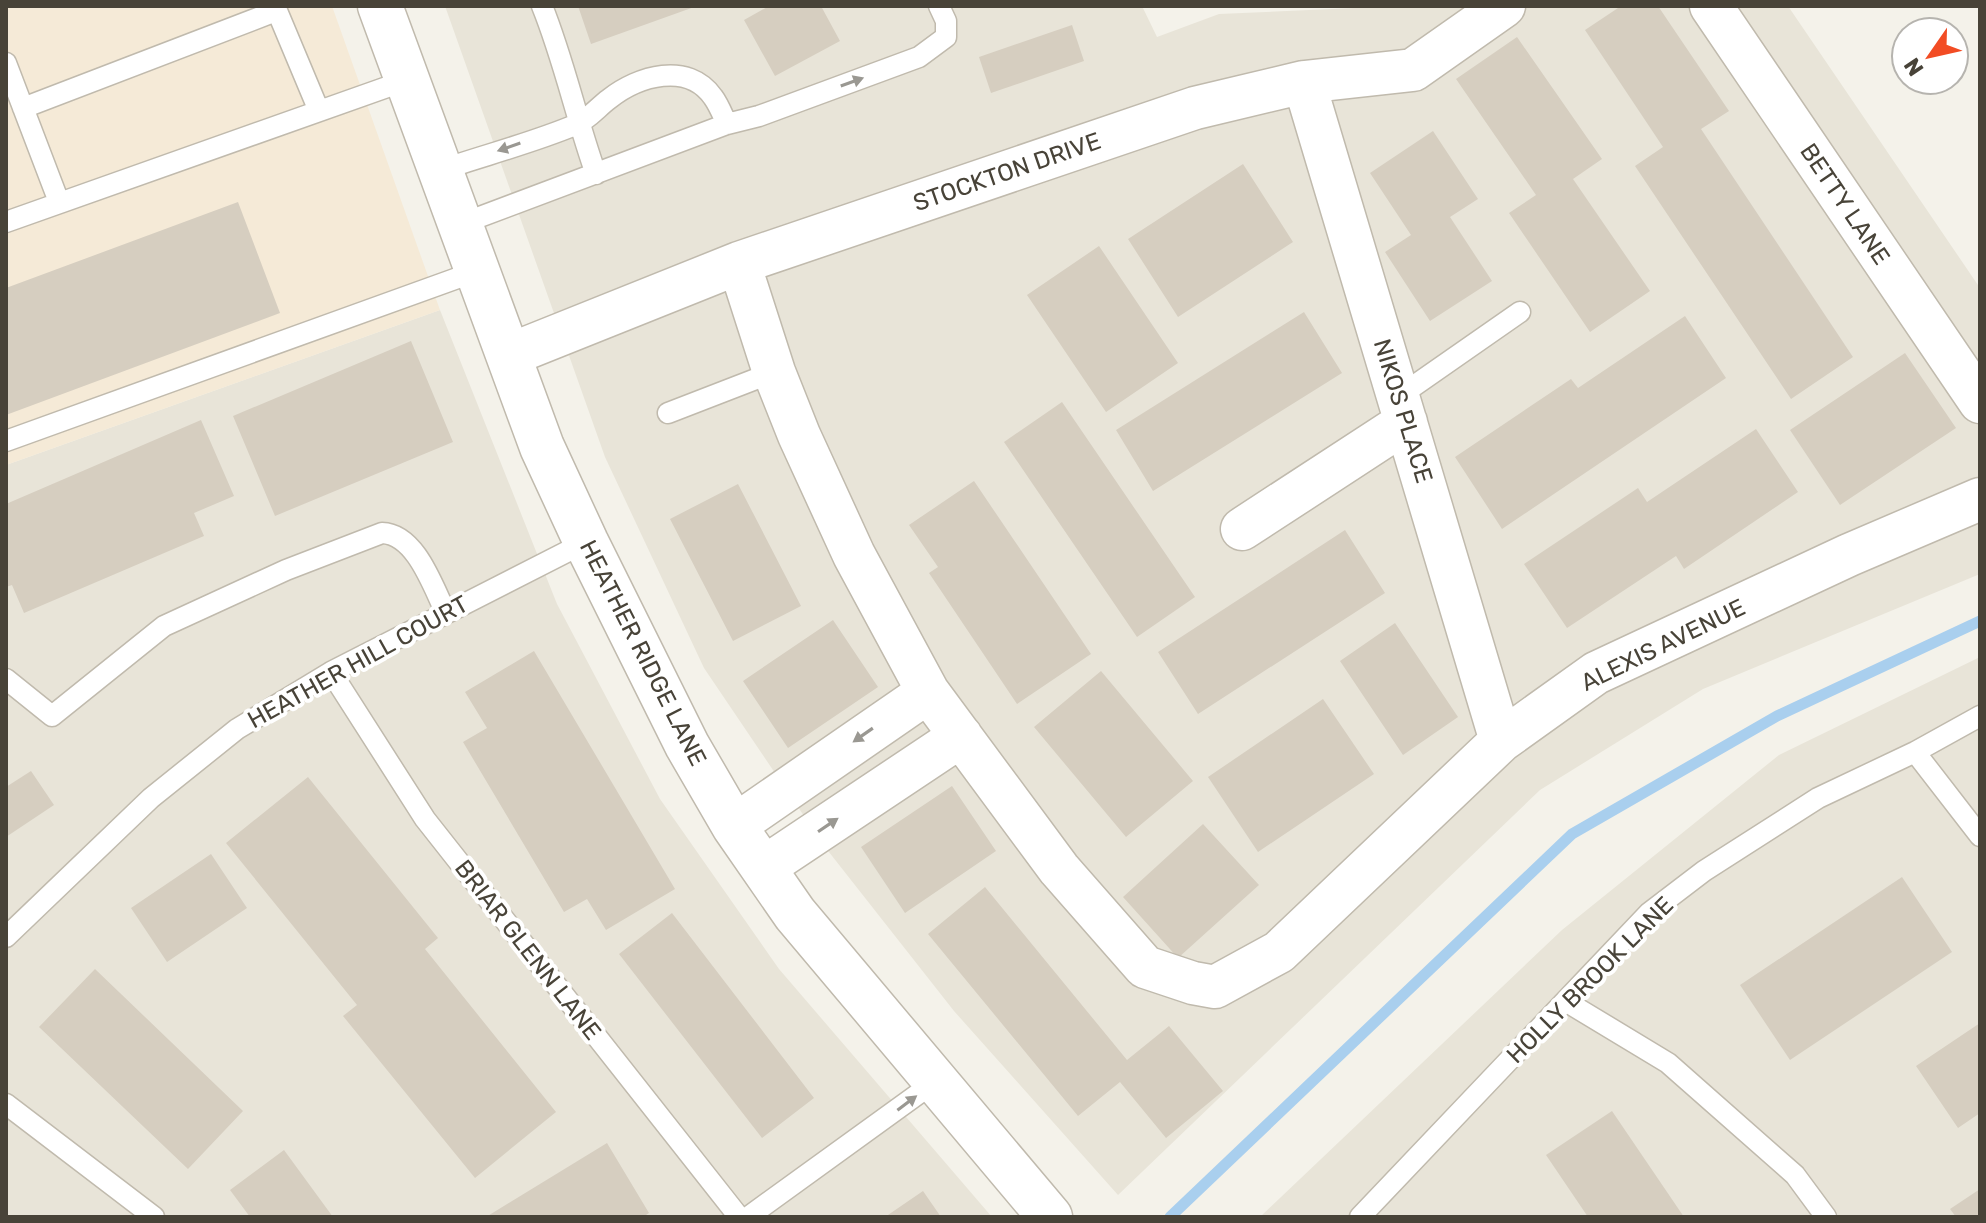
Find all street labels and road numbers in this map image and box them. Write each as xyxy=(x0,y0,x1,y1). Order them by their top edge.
street label: STOCKTON DRIVE xyxy=(910,127,1104,217)
street label: BETTY LANE xyxy=(1794,138,1896,270)
street label: NIKOS PLACE xyxy=(1368,336,1438,486)
street label: HEATHER RIDGE LANE xyxy=(574,535,712,771)
street label: HEATHER HILL COURT xyxy=(243,590,473,734)
street label: ALEXIS AVENUE xyxy=(1576,593,1750,697)
street label: BRIAR GLENN LANE xyxy=(449,855,607,1045)
street label: HOLLY BROOK LANE xyxy=(1501,891,1679,1069)

